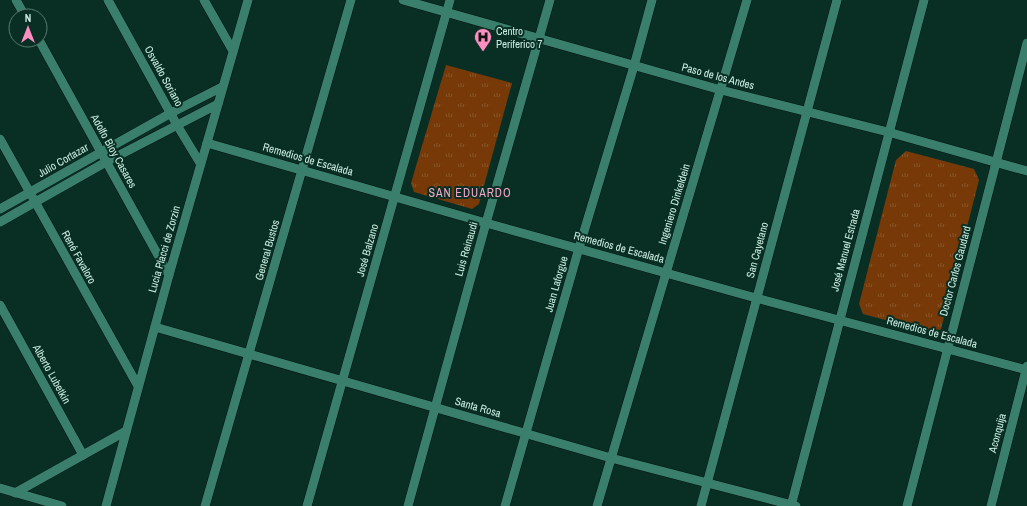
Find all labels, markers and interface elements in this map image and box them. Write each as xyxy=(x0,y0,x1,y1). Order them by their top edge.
north arrow xyxy=(8,8,48,48)
text: N xyxy=(25,11,31,25)
place label: Centro Periferico 7 xyxy=(496,24,543,51)
hospital icon: Centro Periferico 7 xyxy=(473,27,493,52)
street label: Osvaldo Soriano xyxy=(142,43,186,109)
street label: Paso de los Andes xyxy=(680,60,756,93)
street label: Adolfo Bioy Casares xyxy=(87,111,140,191)
street label: Remedios de Escalada xyxy=(261,139,355,179)
street label: Julio Cortazar xyxy=(35,140,91,180)
street label: Ingeniero Dinkeldein xyxy=(655,162,693,246)
district label: SAN EDUARDO xyxy=(428,185,512,201)
street label: Lucia Placci de Zorzin xyxy=(145,204,183,294)
street label: José Manuel Estrada xyxy=(827,207,863,293)
street label: General Bustos xyxy=(252,218,282,282)
street label: Luis Reinaudi xyxy=(452,220,480,278)
street label: San Cayetano xyxy=(743,221,771,279)
street label: José Balzano xyxy=(353,222,381,278)
street label: Doctor Carlos Gaudard xyxy=(936,224,974,318)
street label: René Favaloro xyxy=(59,228,99,286)
street label: Remedios de Escalada xyxy=(572,228,666,266)
street label: Juan Laforgue xyxy=(541,254,571,314)
street label: Remedios de Escalada xyxy=(885,313,979,351)
street label: Alberto Lubetkin xyxy=(29,341,74,406)
street label: Santa Rosa xyxy=(453,394,503,420)
street label: Aconquija xyxy=(985,412,1009,455)

